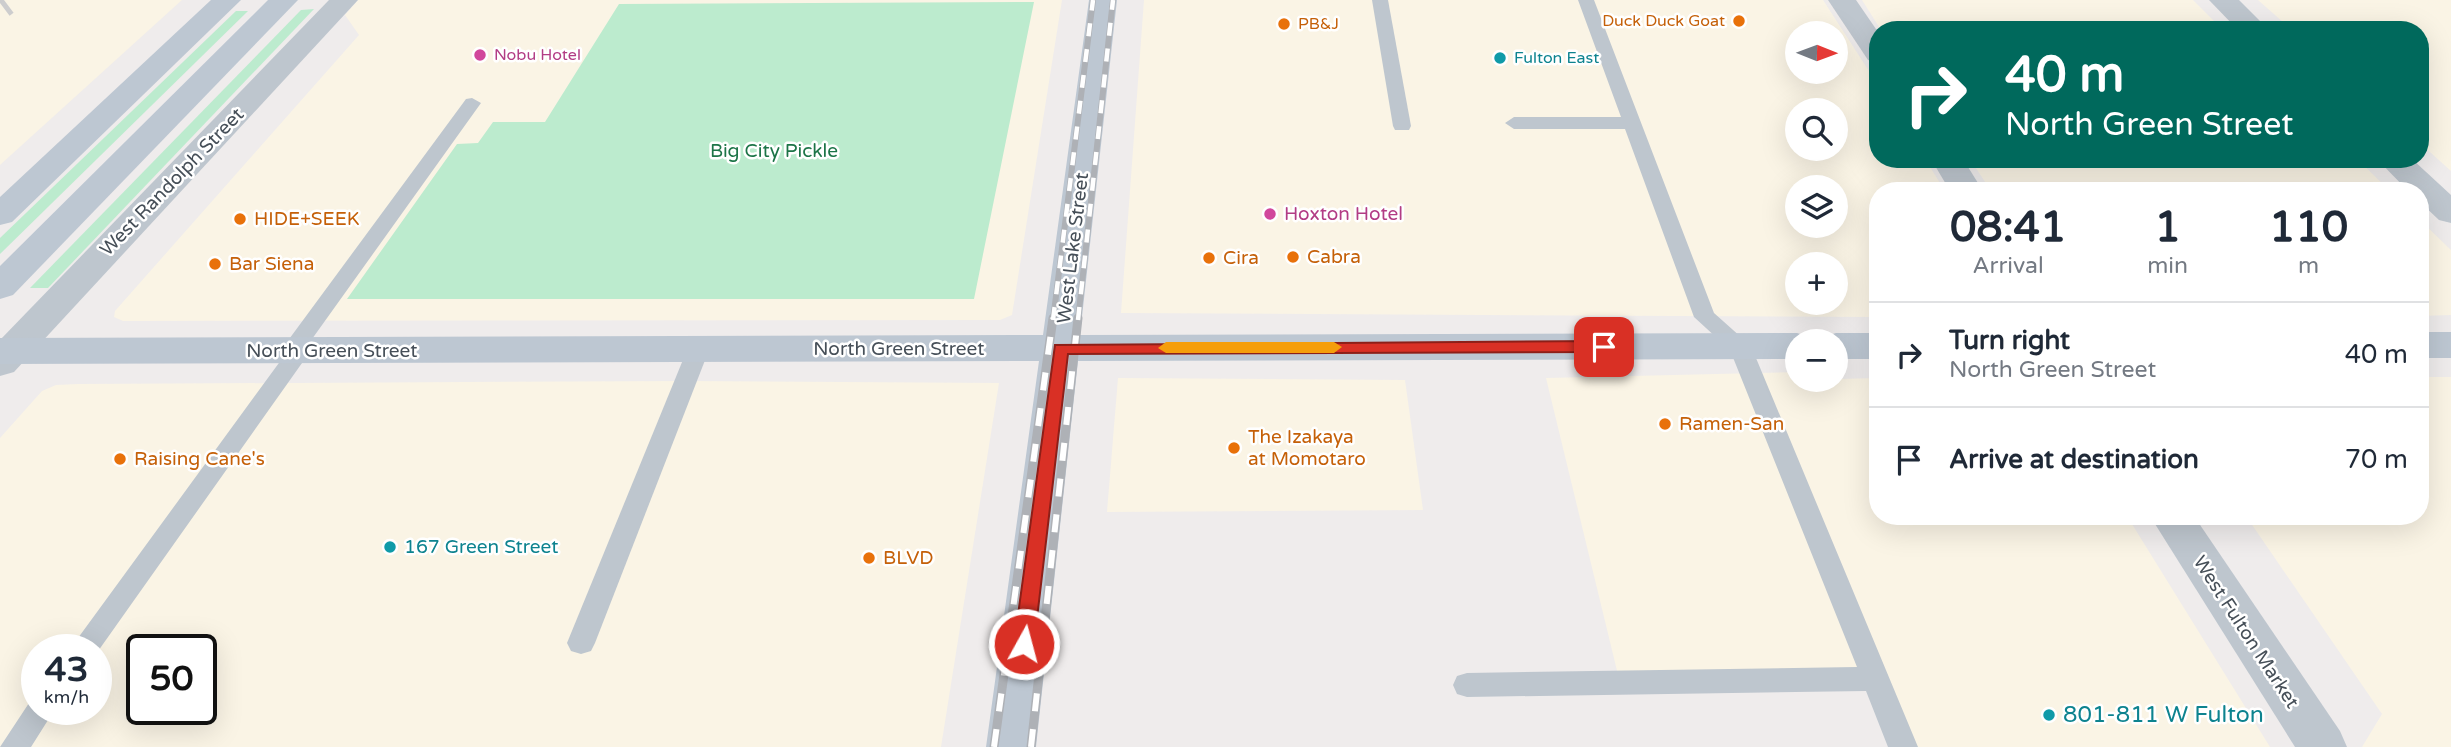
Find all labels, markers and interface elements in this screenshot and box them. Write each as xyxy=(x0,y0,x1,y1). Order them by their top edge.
place label: Duck Duck Goat xyxy=(1602,11,1725,31)
marker: Duck Duck Goat xyxy=(1731,13,1747,29)
place label: PB&J xyxy=(1298,14,1339,34)
marker: PB&J xyxy=(1276,16,1292,32)
north arrow xyxy=(1785,21,1848,84)
map controls xyxy=(1785,21,1848,392)
place label: Nobu Hotel xyxy=(494,45,581,65)
text: 40 m xyxy=(2005,46,2124,105)
marker: Nobu Hotel xyxy=(472,47,488,63)
place label: Fulton East xyxy=(1514,48,1599,68)
icon: right xyxy=(1890,49,1981,140)
marker: Fulton East xyxy=(1492,50,1508,66)
button: search xyxy=(1785,98,1848,161)
street label: West Randolph Street xyxy=(96,103,248,261)
text: North Green Street xyxy=(2005,106,2293,144)
park label: Big City Pickle xyxy=(710,140,838,162)
street label: West Lake Street xyxy=(1053,171,1093,325)
button: layers xyxy=(1785,175,1848,238)
text: 08:41 xyxy=(1950,202,2066,253)
text: 1 xyxy=(2154,202,2181,253)
text: 110 xyxy=(2269,202,2348,253)
place label: Hoxton Hotel xyxy=(1284,203,1403,225)
marker: Hoxton Hotel xyxy=(1262,206,1278,222)
place label: HIDE+SEEK xyxy=(254,208,360,230)
marker: HIDE+SEEK xyxy=(232,211,248,227)
place label: Cabra xyxy=(1307,246,1361,268)
place label: Cira xyxy=(1223,247,1259,269)
marker: Cabra xyxy=(1285,249,1301,265)
marker: Cira xyxy=(1201,250,1217,266)
button: + xyxy=(1785,252,1848,315)
text: Arrival xyxy=(1973,252,2044,280)
text: min xyxy=(2147,252,2188,280)
text: m xyxy=(2298,252,2319,280)
place label: Bar Siena xyxy=(229,253,314,275)
marker: Bar Siena xyxy=(207,256,223,272)
pin xyxy=(1574,317,1634,377)
text: Turn right xyxy=(1949,325,2070,356)
icon: arrive xyxy=(1585,328,1623,366)
button: − xyxy=(1785,329,1848,392)
icon: right xyxy=(1890,336,1928,374)
street label: North Green Street xyxy=(813,338,985,360)
text: 40 m xyxy=(2345,339,2408,370)
street label: North Green Street xyxy=(246,340,418,362)
text: North Green Street xyxy=(1949,356,2156,384)
place label: Ramen-San xyxy=(1679,413,1784,435)
marker: Ramen-San xyxy=(1657,416,1673,432)
place label: The Izakaya at Momotaro xyxy=(1248,426,1366,470)
marker: The Izakaya at Momotaro xyxy=(1226,440,1242,456)
icon: arrive xyxy=(1890,441,1928,479)
text: Arrive at destination xyxy=(1949,444,2199,475)
text: 70 m xyxy=(2345,444,2408,475)
place label: Raising Cane's xyxy=(134,448,265,470)
marker: Raising Cane's xyxy=(112,451,128,467)
place label: 167 Green Street xyxy=(404,536,558,558)
marker: 167 Green Street xyxy=(382,539,398,555)
place label: BLVD xyxy=(883,547,934,569)
marker: BLVD xyxy=(861,550,877,566)
street label: West Fulton Market xyxy=(2189,552,2303,712)
position arrow xyxy=(987,607,1061,681)
speed limit sign: 50 xyxy=(126,634,217,725)
text: 43 xyxy=(45,649,88,691)
text: km/h xyxy=(44,686,89,708)
place label: 801-811 W Fulton xyxy=(2063,701,2264,729)
marker: 801-811 W Fulton xyxy=(2041,707,2057,723)

